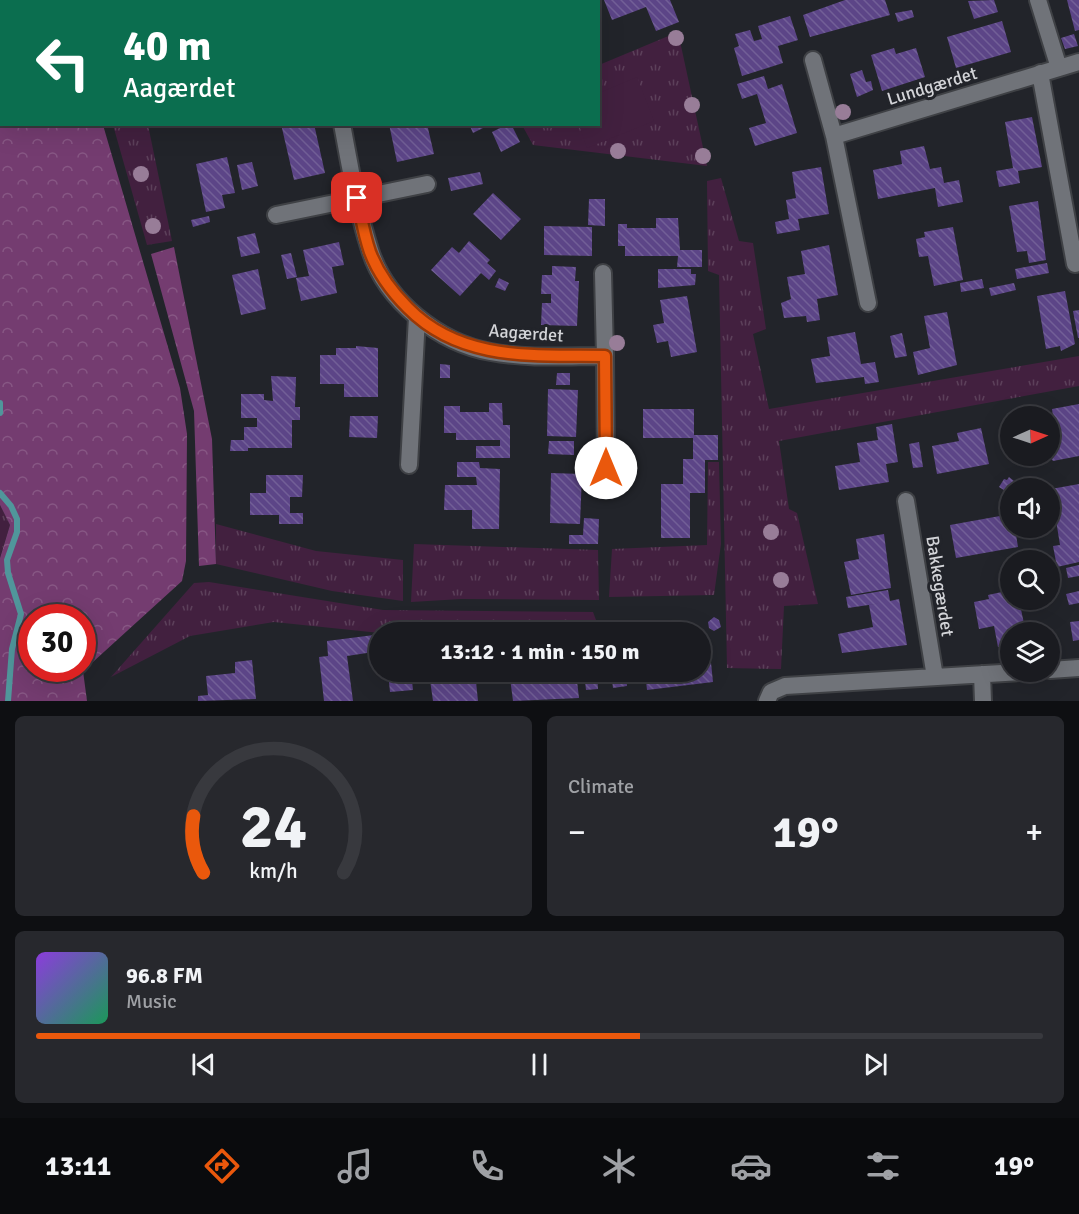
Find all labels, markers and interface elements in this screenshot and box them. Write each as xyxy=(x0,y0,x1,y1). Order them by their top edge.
text: 40 m xyxy=(123,21,212,72)
icon: left xyxy=(24,24,102,102)
street label: Lundgærdet xyxy=(884,62,980,110)
text: Aagærdet xyxy=(123,72,235,105)
pin xyxy=(331,172,382,223)
icon: arrive xyxy=(340,181,373,214)
street label: Aagærdet xyxy=(488,319,564,347)
north arrow xyxy=(1000,406,1060,466)
map controls xyxy=(1000,406,1060,682)
position arrow xyxy=(574,436,638,500)
button: sound xyxy=(1000,478,1060,538)
street label: Bakkegærdet xyxy=(921,534,959,638)
button: search xyxy=(1000,550,1060,610)
speed limit sign: 30 xyxy=(18,604,96,682)
button: layers xyxy=(1000,622,1060,682)
text: 13:12 · 1 min · 150 m xyxy=(440,638,640,665)
text: Climate xyxy=(568,774,634,799)
text: 24 xyxy=(240,788,307,865)
text: 19° xyxy=(772,805,839,860)
text: − xyxy=(568,812,586,853)
text: + xyxy=(1025,812,1043,853)
text: km/h xyxy=(249,858,298,884)
text: 96.8 FM xyxy=(126,962,203,989)
text: Music xyxy=(126,989,177,1014)
icon: previous xyxy=(187,1048,220,1081)
icon: pause xyxy=(523,1048,556,1081)
icon: next xyxy=(859,1048,892,1081)
icon: directions xyxy=(201,1145,243,1187)
icon: music xyxy=(334,1145,376,1187)
icon: phone xyxy=(466,1145,508,1187)
icon: climate xyxy=(598,1145,640,1187)
icon: car xyxy=(730,1145,772,1187)
icon: filters xyxy=(862,1145,904,1187)
text: 13:11 xyxy=(45,1150,111,1183)
text: 19° xyxy=(994,1150,1034,1183)

